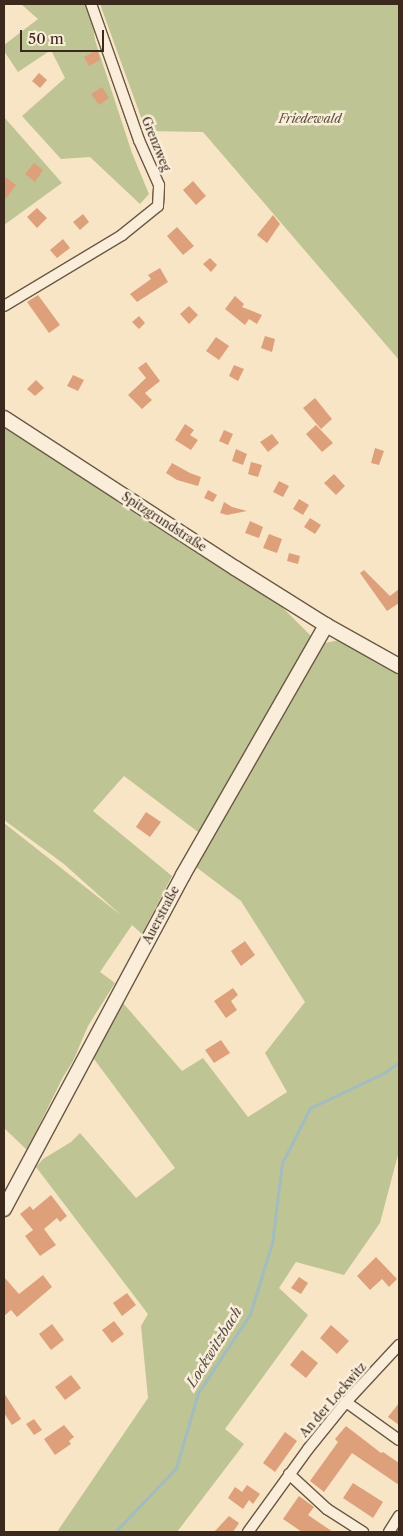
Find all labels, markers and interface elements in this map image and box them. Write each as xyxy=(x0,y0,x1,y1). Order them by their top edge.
scale bar xyxy=(22,20,106,52)
text: 50 m xyxy=(28,29,64,48)
park label: Friedewald xyxy=(279,112,341,126)
street label: Grenzweg xyxy=(139,115,173,173)
street label: Spitzgrundstraße xyxy=(119,489,209,555)
street label: Auerstraße xyxy=(140,884,182,946)
water label: Lockwitzbach xyxy=(183,1304,245,1390)
street label: An der Lockwitz xyxy=(297,1360,369,1440)

